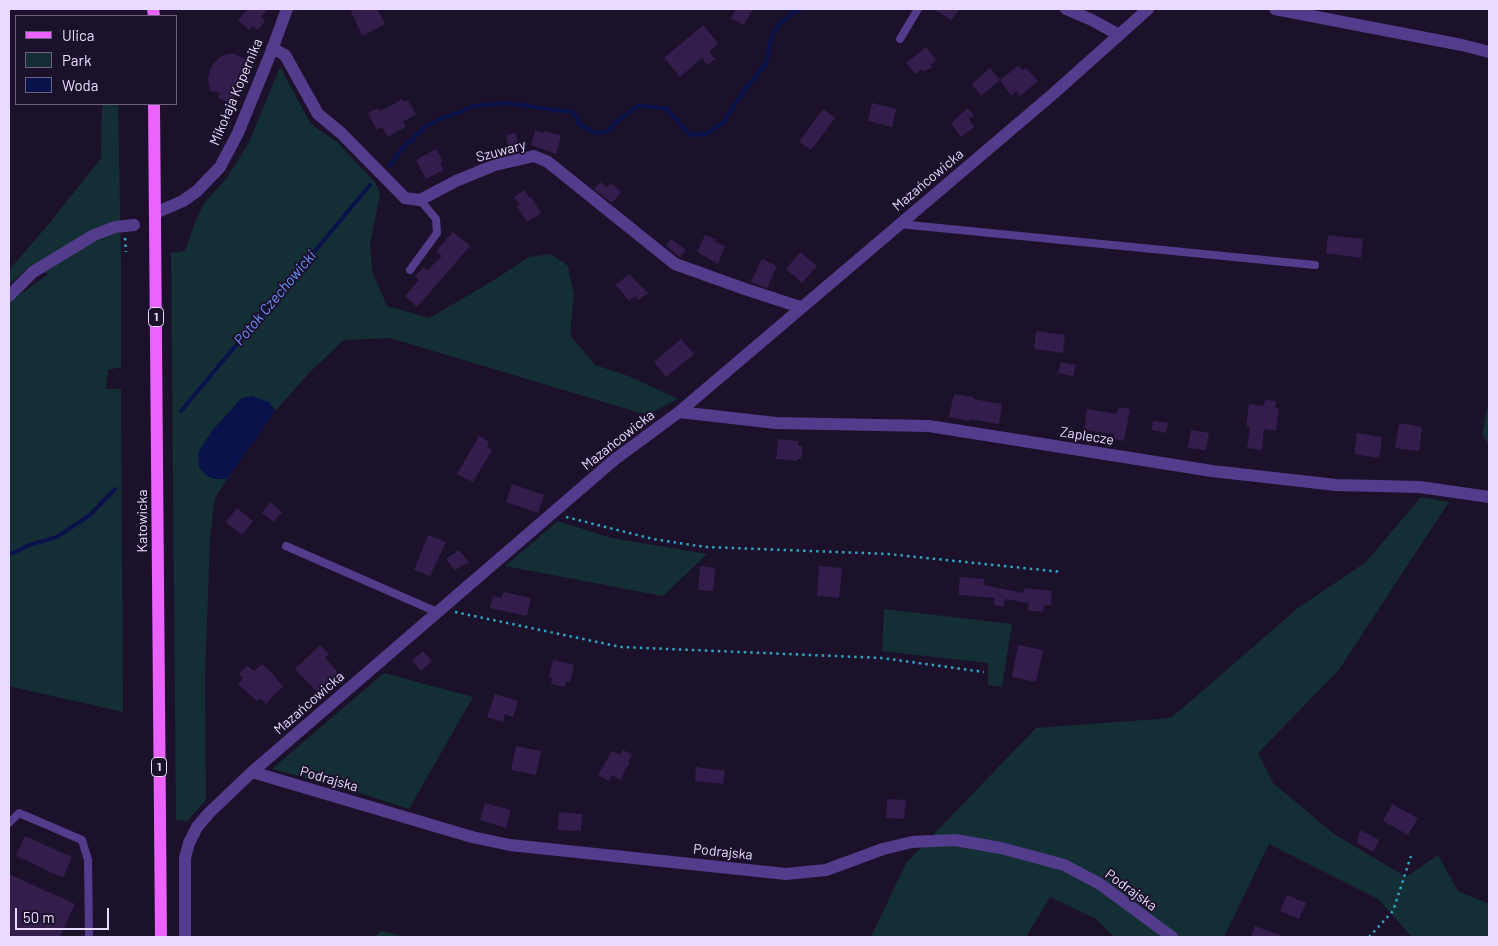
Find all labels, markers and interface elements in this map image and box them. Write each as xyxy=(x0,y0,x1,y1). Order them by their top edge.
legend xyxy=(15,15,178,105)
text: Ulica xyxy=(62,26,94,44)
street label: Mikołaja Kopernika xyxy=(206,36,266,148)
text: Park xyxy=(62,51,91,69)
text: Woda xyxy=(62,76,98,94)
street label: Szuwary xyxy=(474,136,528,166)
street label: Mazańcowicka xyxy=(889,145,967,215)
water label: Potok Czechowicki xyxy=(230,247,320,349)
road number: 1 xyxy=(148,308,164,326)
street label: Mazańcowicka xyxy=(578,406,658,474)
street label: Zaplecze xyxy=(1059,423,1115,449)
street label: Katowicka xyxy=(134,490,150,552)
street label: Mazańcowicka xyxy=(270,668,348,738)
road number: 1 xyxy=(152,758,166,776)
street label: Podrajska xyxy=(298,763,360,795)
street label: Podrajska xyxy=(692,841,754,863)
street label: Podrajska xyxy=(1102,866,1160,914)
scale bar xyxy=(18,898,111,930)
text: 50 m xyxy=(23,908,55,926)

